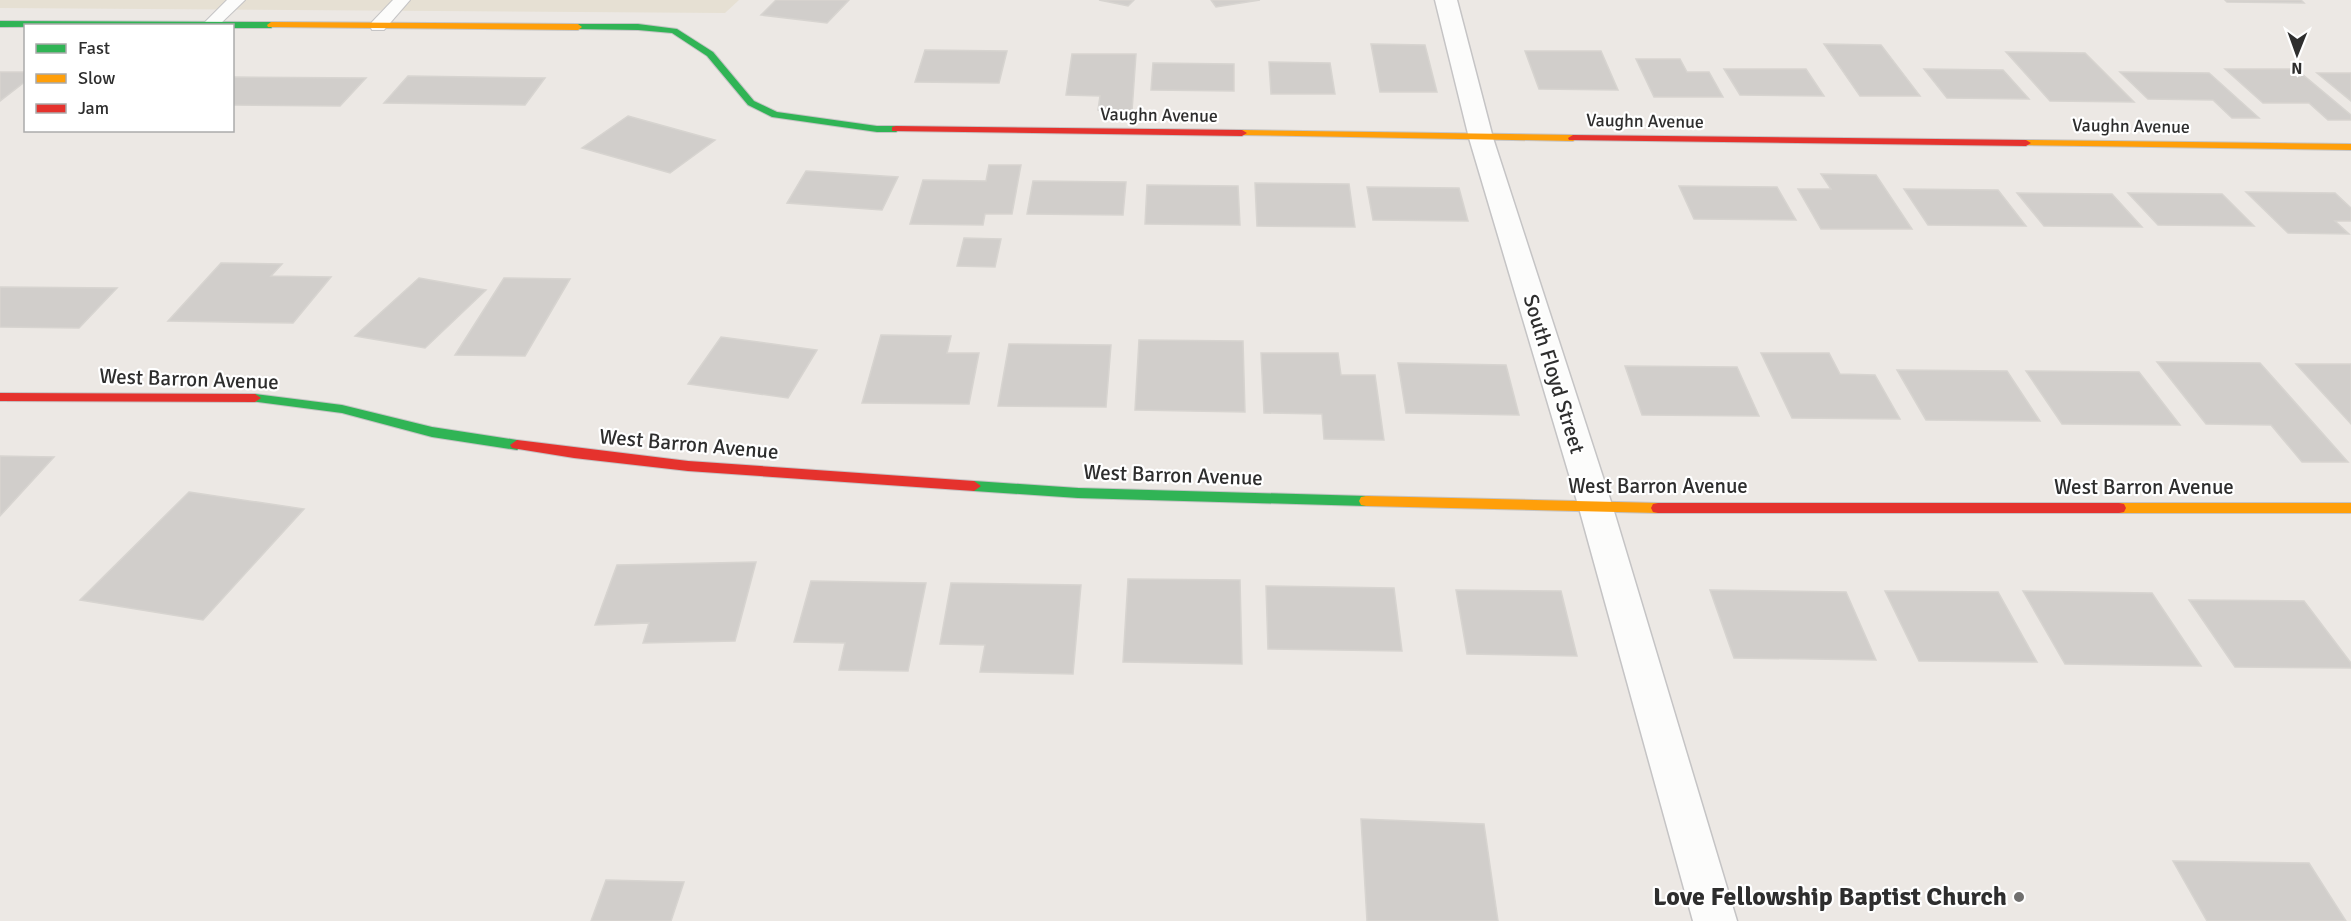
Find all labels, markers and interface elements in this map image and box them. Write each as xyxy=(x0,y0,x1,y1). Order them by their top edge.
legend xyxy=(24,24,234,132)
north arrow xyxy=(2267,24,2327,84)
text: Fast xyxy=(78,37,110,59)
text: N xyxy=(2291,58,2302,78)
text: Slow xyxy=(78,67,115,89)
text: Jam xyxy=(78,97,109,119)
street label: Vaughn Avenue xyxy=(1100,103,1218,127)
street label: Vaughn Avenue xyxy=(1586,109,1704,133)
street label: Vaughn Avenue xyxy=(2072,114,2190,138)
street label: South Floyd Street xyxy=(1517,291,1591,457)
street label: West Barron Avenue xyxy=(99,363,279,395)
street label: West Barron Avenue xyxy=(598,423,780,465)
street label: West Barron Avenue xyxy=(1083,459,1263,491)
street label: West Barron Avenue xyxy=(1568,473,1748,499)
street label: West Barron Avenue xyxy=(2054,474,2234,500)
place label: Love Fellowship Baptist Church xyxy=(1653,881,2007,913)
marker: Love Fellowship Baptist Church xyxy=(2012,890,2026,904)

